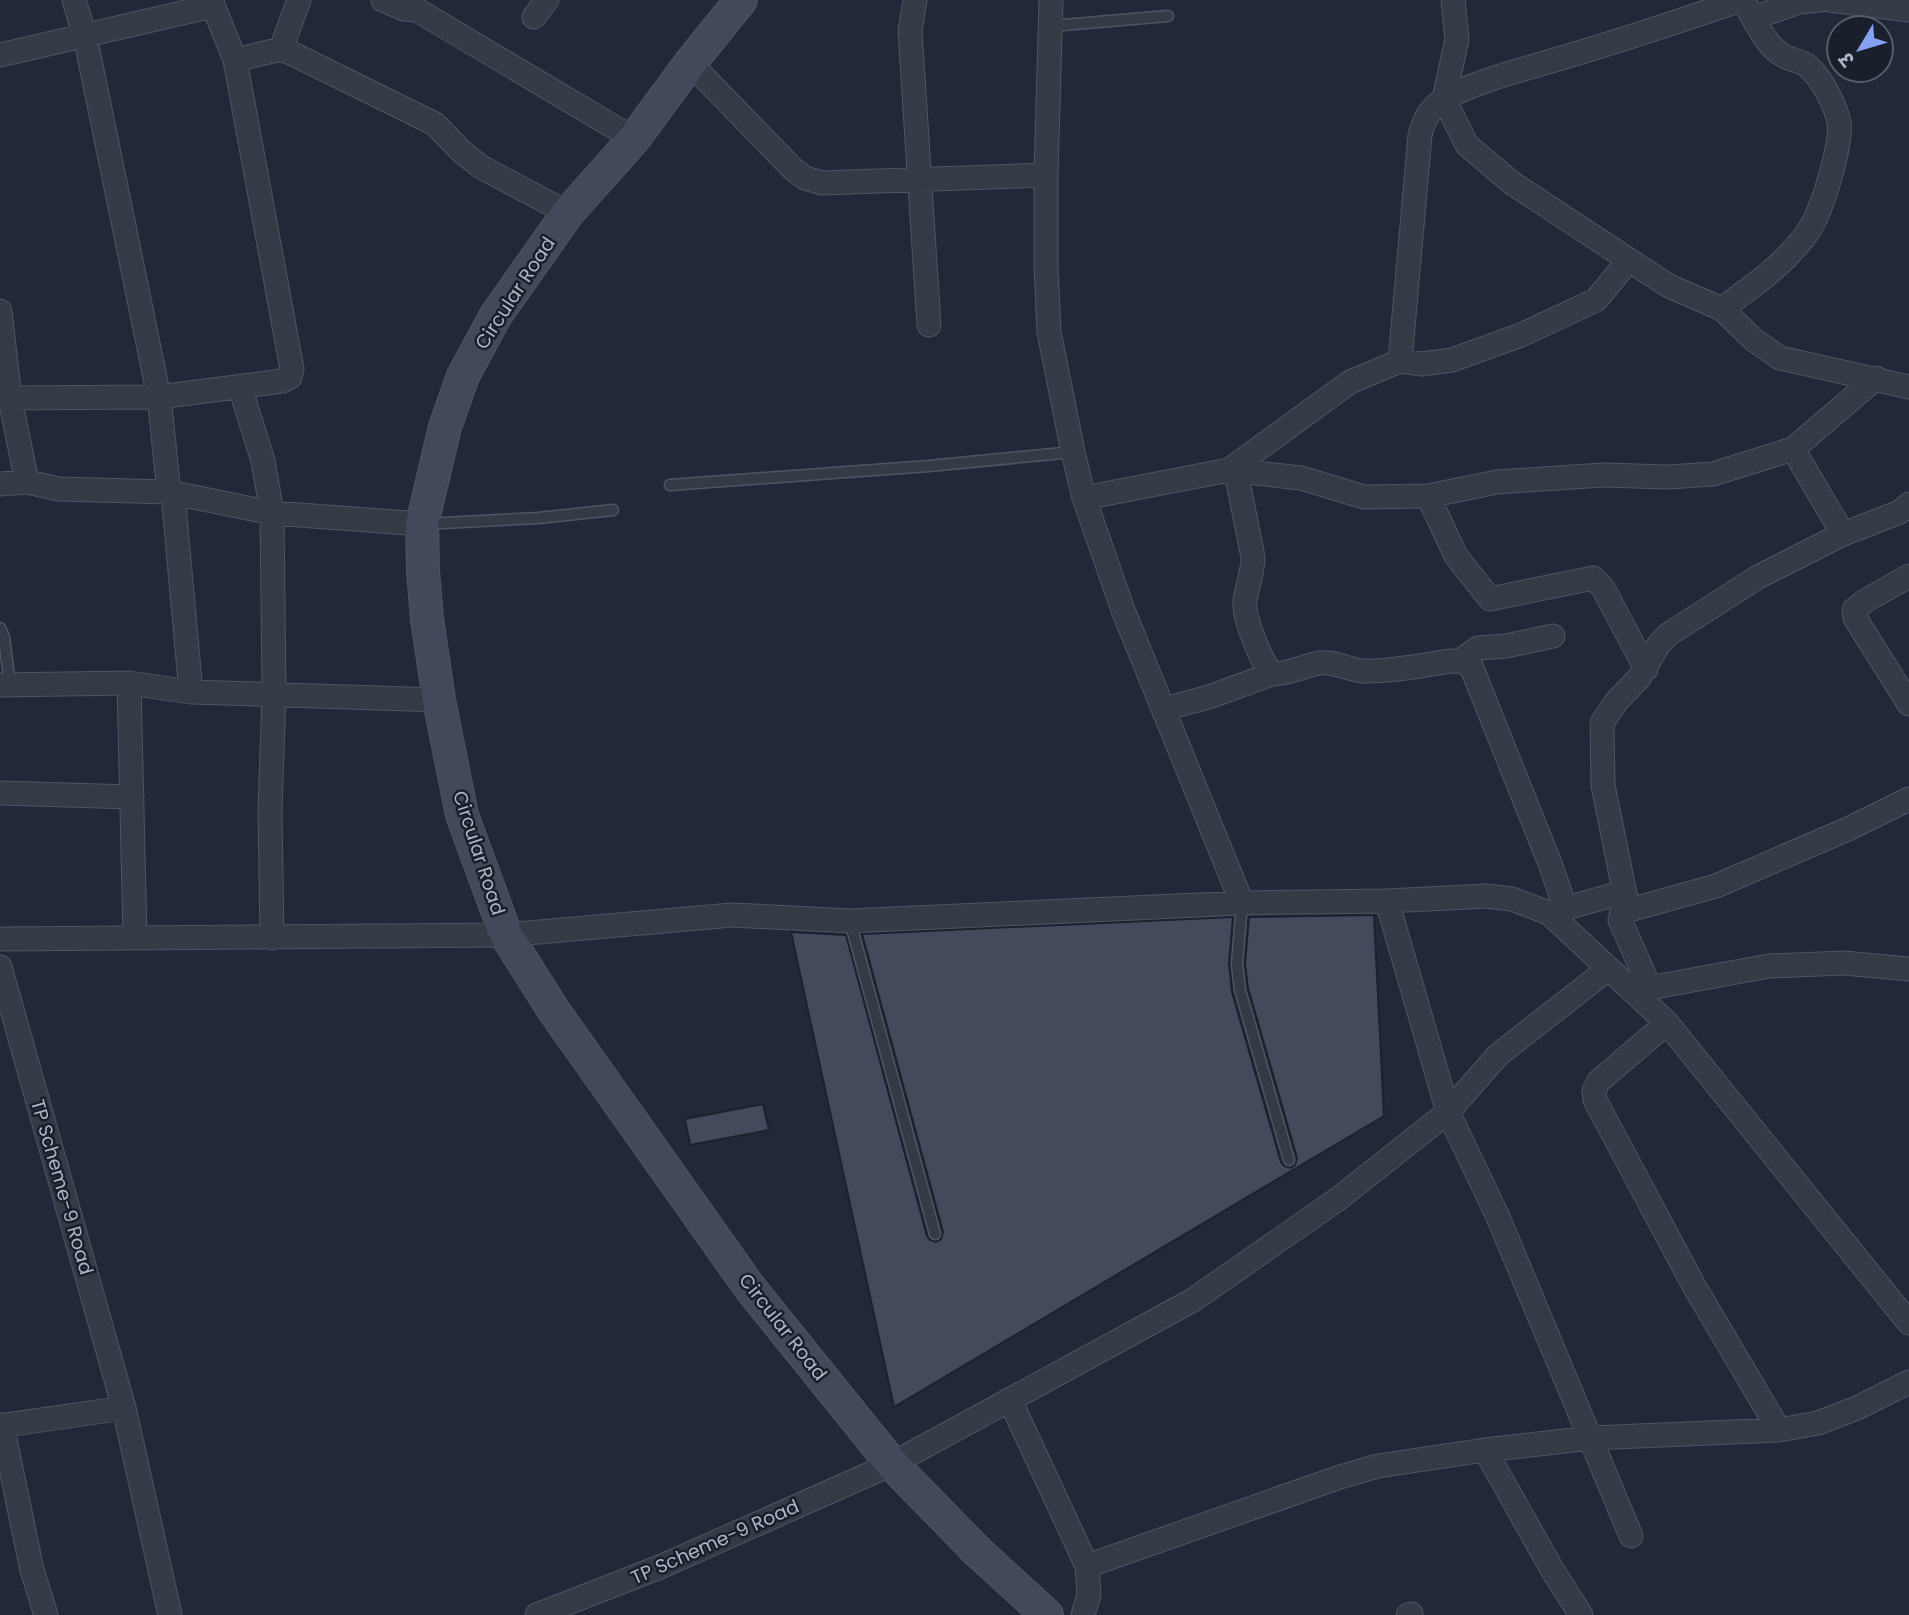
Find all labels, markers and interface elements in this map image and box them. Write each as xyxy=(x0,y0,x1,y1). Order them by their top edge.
north arrow xyxy=(1825,14,1895,84)
text: उ xyxy=(1832,46,1862,72)
street label: Circular Road xyxy=(468,231,562,355)
street label: Circular Road xyxy=(446,787,512,919)
street label: TP Scheme-9 Road xyxy=(24,1096,100,1278)
street label: Circular Road xyxy=(733,1268,833,1386)
street label: TP Scheme-9 Road xyxy=(627,1493,803,1591)

